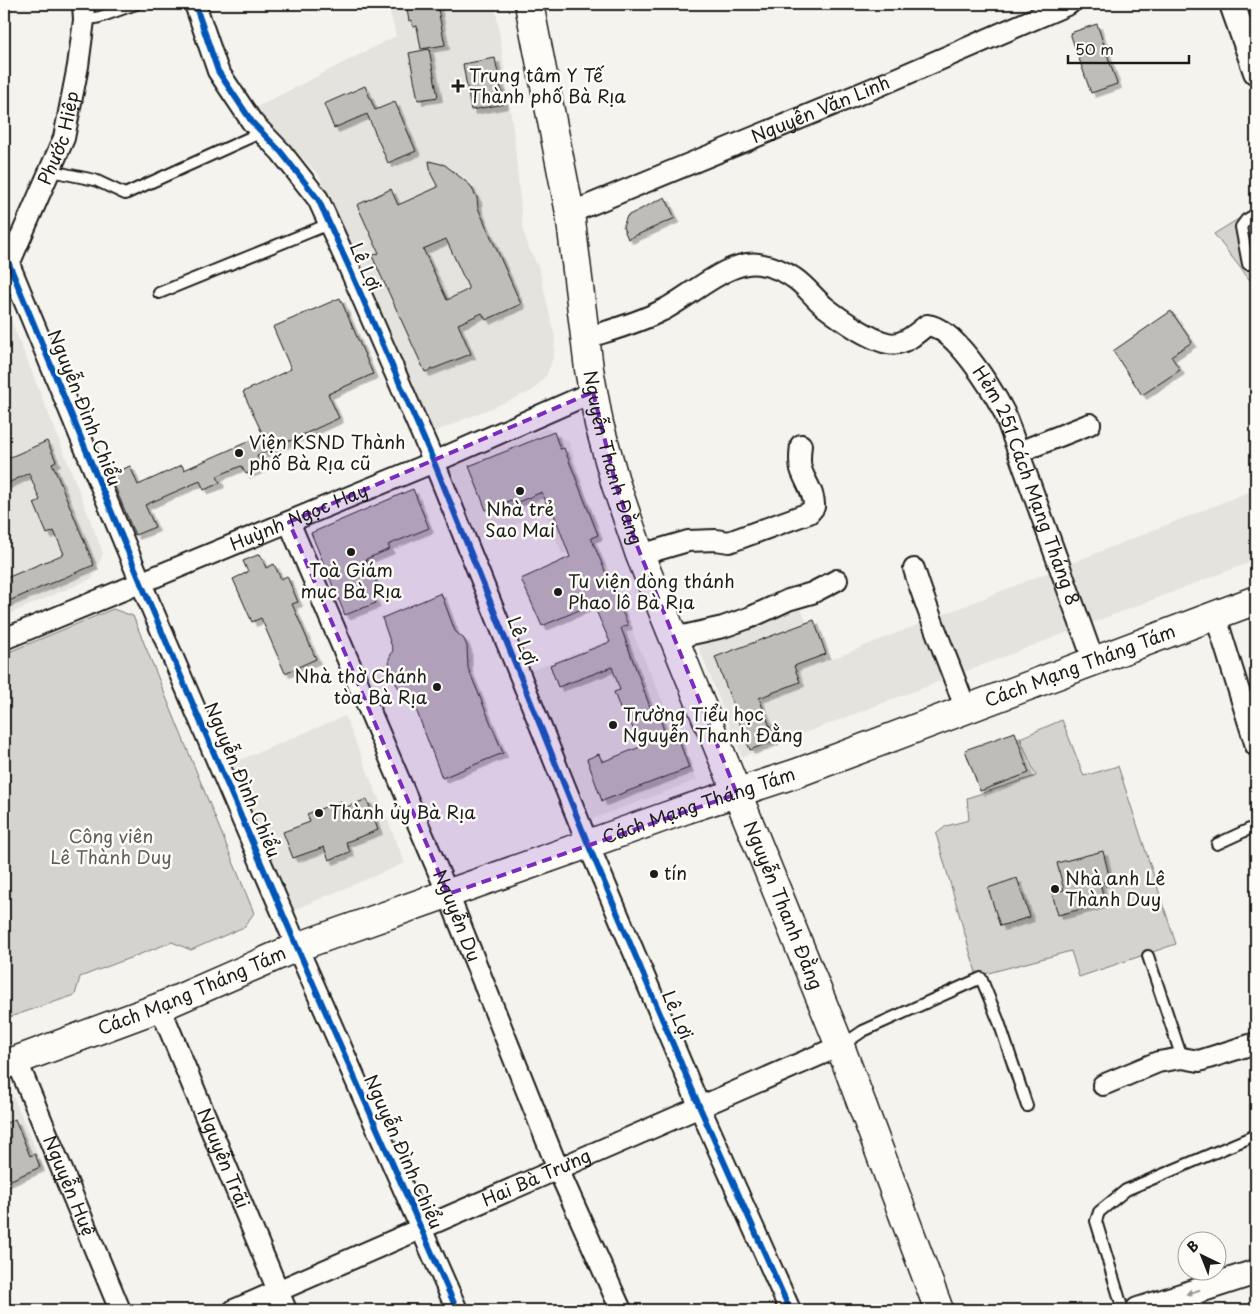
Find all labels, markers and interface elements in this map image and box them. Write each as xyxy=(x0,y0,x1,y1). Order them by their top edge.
scale bar xyxy=(1068,32,1189,64)
text: 50 m xyxy=(1075,37,1114,60)
place label: Trung tâm Y Tế Thành phố Bà Rịa xyxy=(469,61,626,109)
street label: Nguyễn Văn Linh xyxy=(747,68,893,149)
marker: Trung tâm Y Tế Thành phố Bà Rịa xyxy=(451,79,465,93)
street label: Phước Hiệp xyxy=(30,89,85,189)
street label: Lê Lợi xyxy=(344,238,389,295)
street label: Nguyễn Đình Chiểu xyxy=(42,325,129,490)
street label: Hẻm 251 Cách Mạng Tháng 8 xyxy=(967,359,1087,609)
street label: Nguyễn Thanh Đằng xyxy=(578,368,650,548)
place label: Viện KSND Thành phố Bà Rịa cũ xyxy=(249,428,405,476)
marker: Viện KSND Thành phố Bà Rịa cũ xyxy=(233,447,245,459)
street label: Huỳnh Ngọc Hay xyxy=(225,476,372,557)
marker: Nhà trẻ Sao Mai xyxy=(514,485,526,497)
place label: Nhà trẻ Sao Mai xyxy=(485,495,555,543)
marker: Toà Giám mục Bà Rịa xyxy=(345,546,357,558)
place label: Toà Giám mục Bà Rịa xyxy=(300,556,402,604)
place label: Tu viện dòng thánh Phao lô Bà Rịa xyxy=(568,567,735,615)
marker: Tu viện dòng thánh Phao lô Bà Rịa xyxy=(552,586,564,598)
street label: Lê Lợi xyxy=(501,612,545,669)
street label: Cách Mạng Tháng Tám xyxy=(980,617,1179,713)
place label: Nhà thờ Chánh tòa Bà Rịa xyxy=(294,662,428,710)
marker: Nhà thờ Chánh tòa Bà Rịa xyxy=(431,681,443,693)
street label: Nguyễn Đình Chiểu xyxy=(198,698,288,861)
place label: Trường Tiểu học Nguyễn Thanh Đằng xyxy=(623,700,803,748)
marker: Trường Tiểu học Nguyễn Thanh Đằng xyxy=(607,719,619,731)
street label: Cách Mạng Tháng Tám xyxy=(598,759,798,850)
place label: Thành ủy Bà Rịa xyxy=(329,798,476,825)
marker: Thành ủy Bà Rịa xyxy=(313,807,325,819)
street label: Nguyễn Thanh Đằng xyxy=(738,817,831,993)
park label: Công viên Lê Thành Duy xyxy=(50,822,172,870)
place label: tín xyxy=(664,859,687,886)
place label: Nhà anh Lê Thành Duy xyxy=(1065,864,1166,912)
street label: Nguyễn Du xyxy=(427,865,489,965)
marker: tín xyxy=(648,868,660,880)
marker: Nhà anh Lê Thành Duy xyxy=(1049,883,1061,895)
street label: Cách Mạng Tháng Tám xyxy=(93,938,290,1041)
street label: Lê Lợi xyxy=(656,986,701,1043)
street label: Nguyễn Đình Chiểu xyxy=(358,1070,450,1233)
street label: Nguyễn Trãi xyxy=(191,1104,257,1212)
street label: Nguyễn Huệ xyxy=(37,1131,103,1240)
street label: Hai Bà Trưng xyxy=(477,1141,595,1212)
north arrow xyxy=(1178,1232,1228,1282)
text: B xyxy=(1182,1235,1203,1257)
one-way arrow xyxy=(1186,1289,1201,1296)

